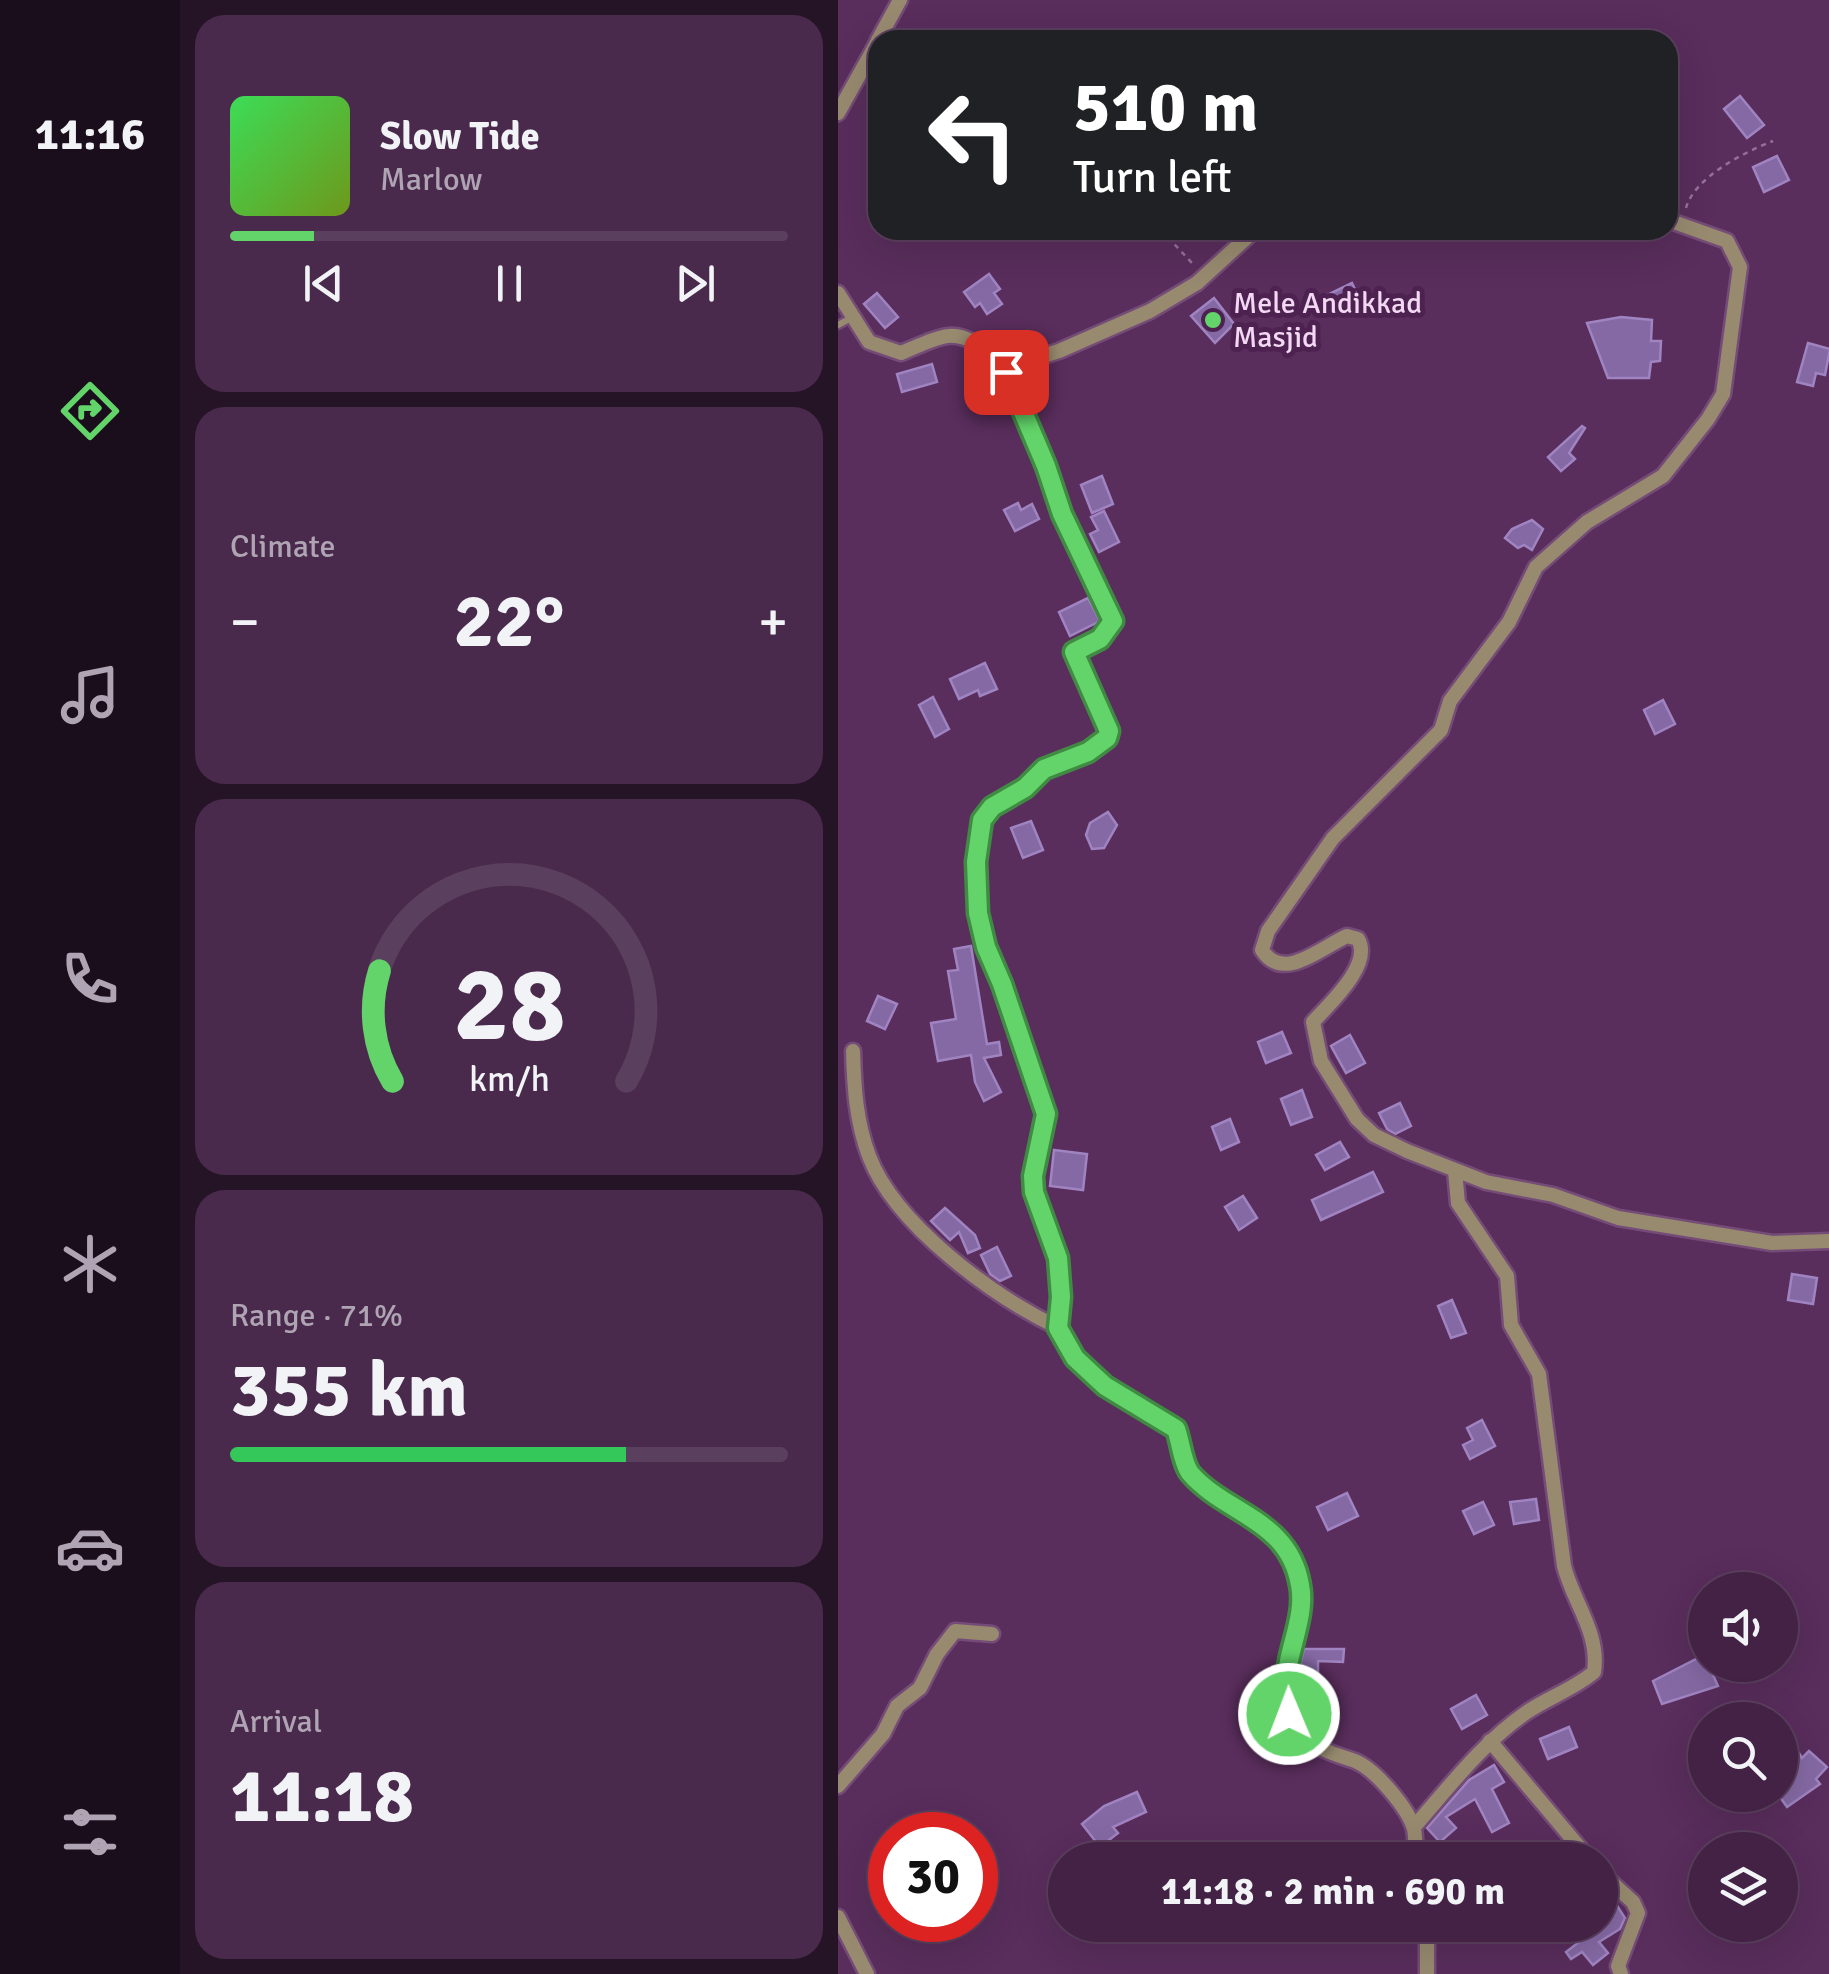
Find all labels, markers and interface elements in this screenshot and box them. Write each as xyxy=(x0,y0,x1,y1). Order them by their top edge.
text: 510 m xyxy=(1073,64,1258,150)
icon: left xyxy=(908,70,1038,200)
text: 11:16 xyxy=(35,107,145,162)
text: Slow Tide xyxy=(380,113,540,160)
text: Turn left xyxy=(1073,150,1232,205)
text: Marlow xyxy=(380,160,482,199)
icon: previous xyxy=(296,256,351,311)
icon: pause xyxy=(482,256,537,311)
icon: next xyxy=(668,256,723,311)
place label: Mele Andikkad Masjid xyxy=(1233,285,1422,356)
marker: Mele Andikkad Masjid xyxy=(1202,309,1224,331)
pin xyxy=(964,330,1049,415)
icon: arrive xyxy=(979,345,1034,400)
icon: directions xyxy=(55,376,125,446)
text: Climate xyxy=(230,527,336,566)
text: 22° xyxy=(454,575,565,668)
text: − xyxy=(230,588,260,656)
text: + xyxy=(758,588,788,656)
icon: music xyxy=(55,660,125,730)
text: 28 xyxy=(453,941,565,1069)
icon: phone xyxy=(55,944,125,1014)
text: km/h xyxy=(469,1057,549,1101)
icon: climate xyxy=(55,1229,125,1299)
text: Range · 71% xyxy=(230,1296,403,1335)
text: 355 km xyxy=(230,1344,468,1437)
icon: car xyxy=(55,1513,125,1583)
map controls xyxy=(1688,1572,1798,1942)
button: sound xyxy=(1688,1572,1798,1682)
position arrow xyxy=(1237,1662,1341,1766)
text: Arrival xyxy=(230,1702,322,1741)
button: search xyxy=(1688,1702,1798,1812)
text: 11:18 xyxy=(230,1750,414,1843)
icon: filters xyxy=(55,1797,125,1867)
speed limit sign: 30 xyxy=(868,1812,998,1942)
button: layers xyxy=(1688,1832,1798,1942)
text: 11:18 · 2 min · 690 m xyxy=(1161,1868,1505,1915)

